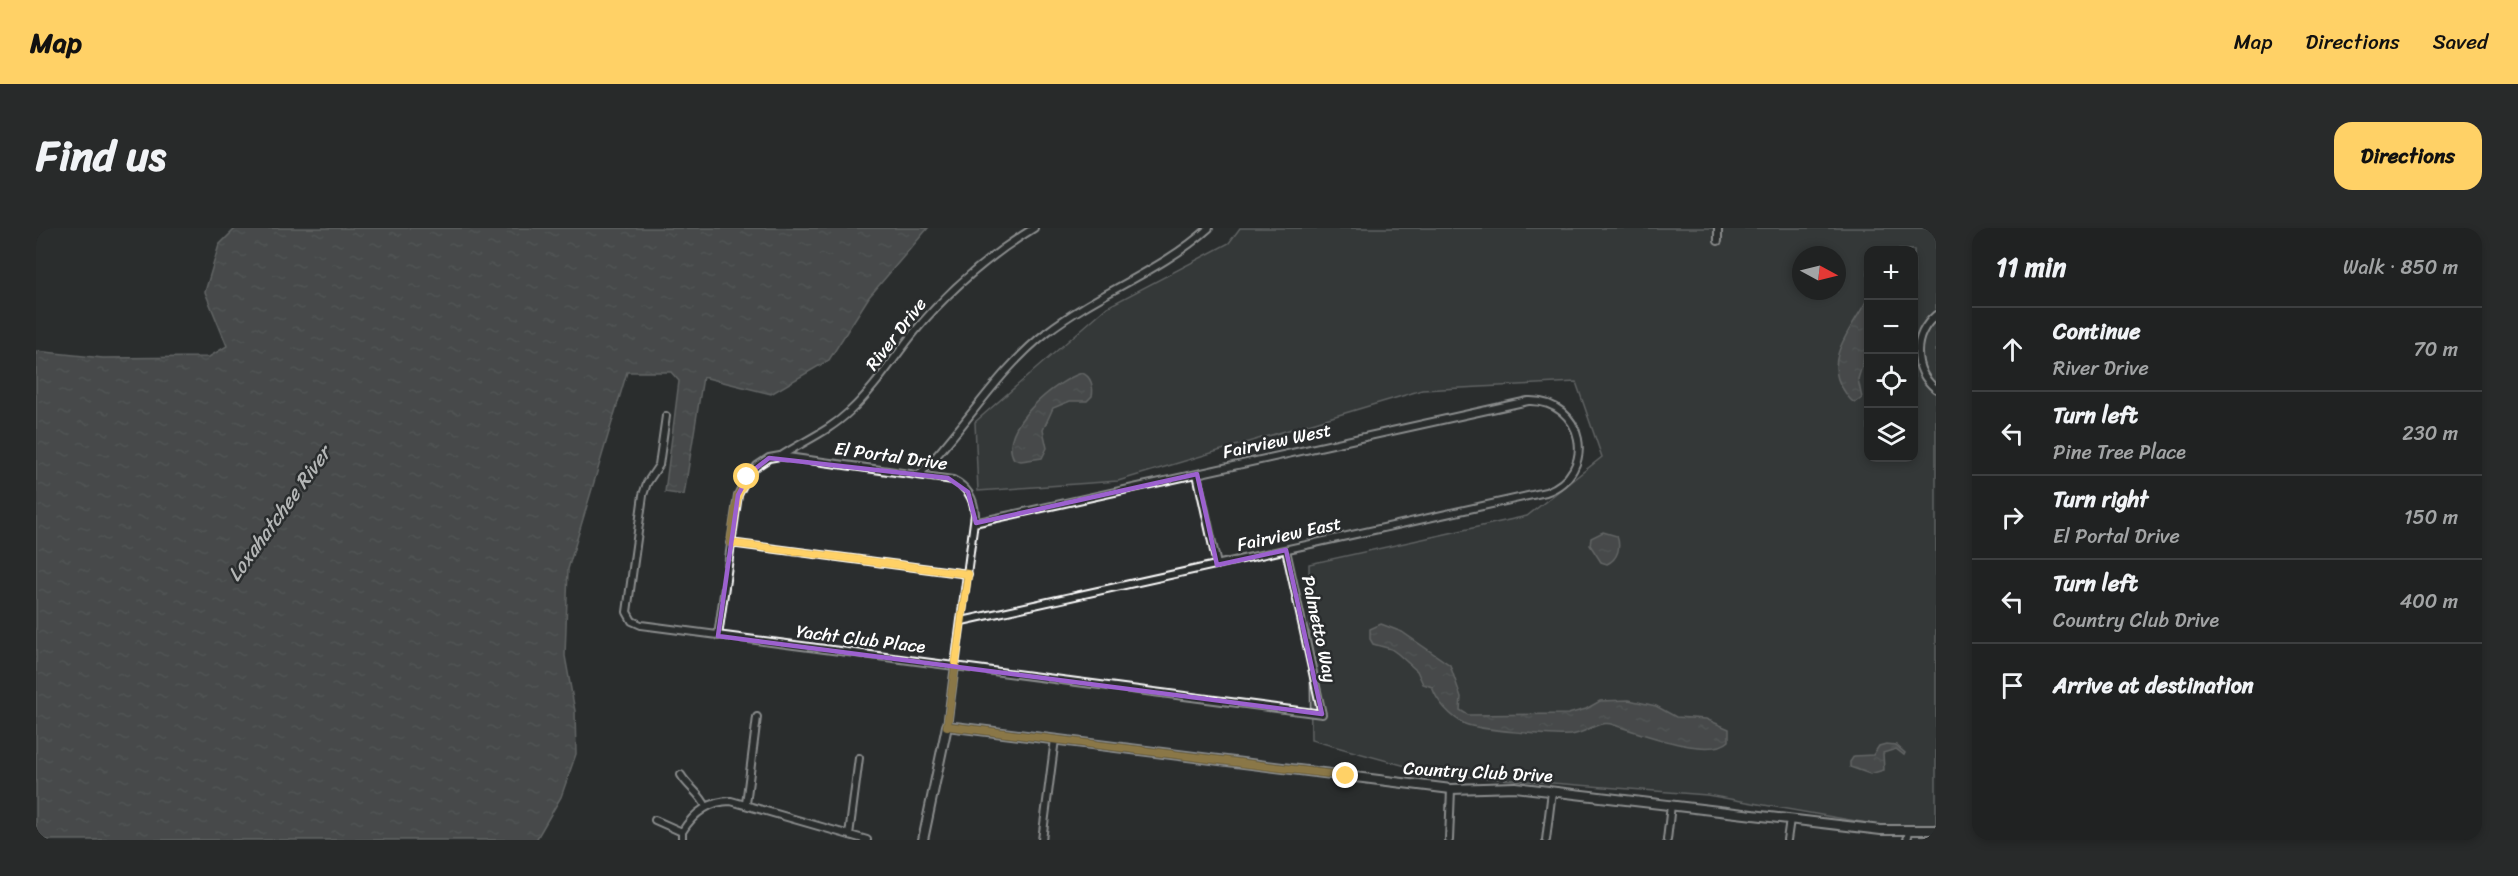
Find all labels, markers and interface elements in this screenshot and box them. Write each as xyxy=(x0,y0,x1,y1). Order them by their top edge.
text: Map xyxy=(30,18,82,67)
text: Map xyxy=(2234,23,2272,61)
text: Directions xyxy=(2305,23,2400,61)
text: Saved xyxy=(2433,23,2488,61)
text: Find us xyxy=(36,119,166,193)
button: Directions xyxy=(2334,122,2482,190)
text: 11 min xyxy=(1996,244,2066,290)
north arrow xyxy=(1792,246,1846,300)
map controls xyxy=(1864,246,1918,462)
button: + xyxy=(1864,246,1918,300)
text: Walk · 850 m xyxy=(2343,250,2458,285)
street label: River Drive xyxy=(857,290,935,378)
button: − xyxy=(1864,300,1918,354)
text: Continue xyxy=(2053,312,2141,351)
text: 70 m xyxy=(2413,332,2458,367)
icon: ahead xyxy=(1996,333,2029,366)
text: River Drive xyxy=(2053,351,2149,386)
button: locate xyxy=(1864,354,1918,408)
text: Turn left xyxy=(2053,396,2138,435)
button: layers xyxy=(1864,408,1918,462)
street label: Fairview West xyxy=(1220,414,1334,468)
text: 230 m xyxy=(2402,416,2458,451)
icon: left xyxy=(1996,417,2029,450)
street label: El Portal Drive xyxy=(832,432,950,480)
text: Pine Tree Place xyxy=(2053,435,2186,470)
water label: Loxahatchee River xyxy=(218,436,342,589)
route start xyxy=(733,463,759,489)
text: Turn right xyxy=(2053,480,2148,519)
text: 150 m xyxy=(2404,500,2458,535)
icon: right xyxy=(1996,501,2029,534)
street label: Fairview East xyxy=(1234,507,1344,561)
text: El Portal Drive xyxy=(2053,519,2180,554)
text: Turn left xyxy=(2053,564,2138,603)
street label: Palmetto Way xyxy=(1292,572,1346,686)
text: 400 m xyxy=(2400,584,2458,619)
icon: left xyxy=(1996,585,2029,618)
text: Country Club Drive xyxy=(2053,603,2219,638)
street label: Yacht Club Place xyxy=(795,615,928,663)
text: Arrive at destination xyxy=(2053,666,2254,705)
icon: arrive xyxy=(1996,669,2029,702)
street label: Country Club Drive xyxy=(1403,752,1554,792)
route end xyxy=(1332,762,1358,788)

